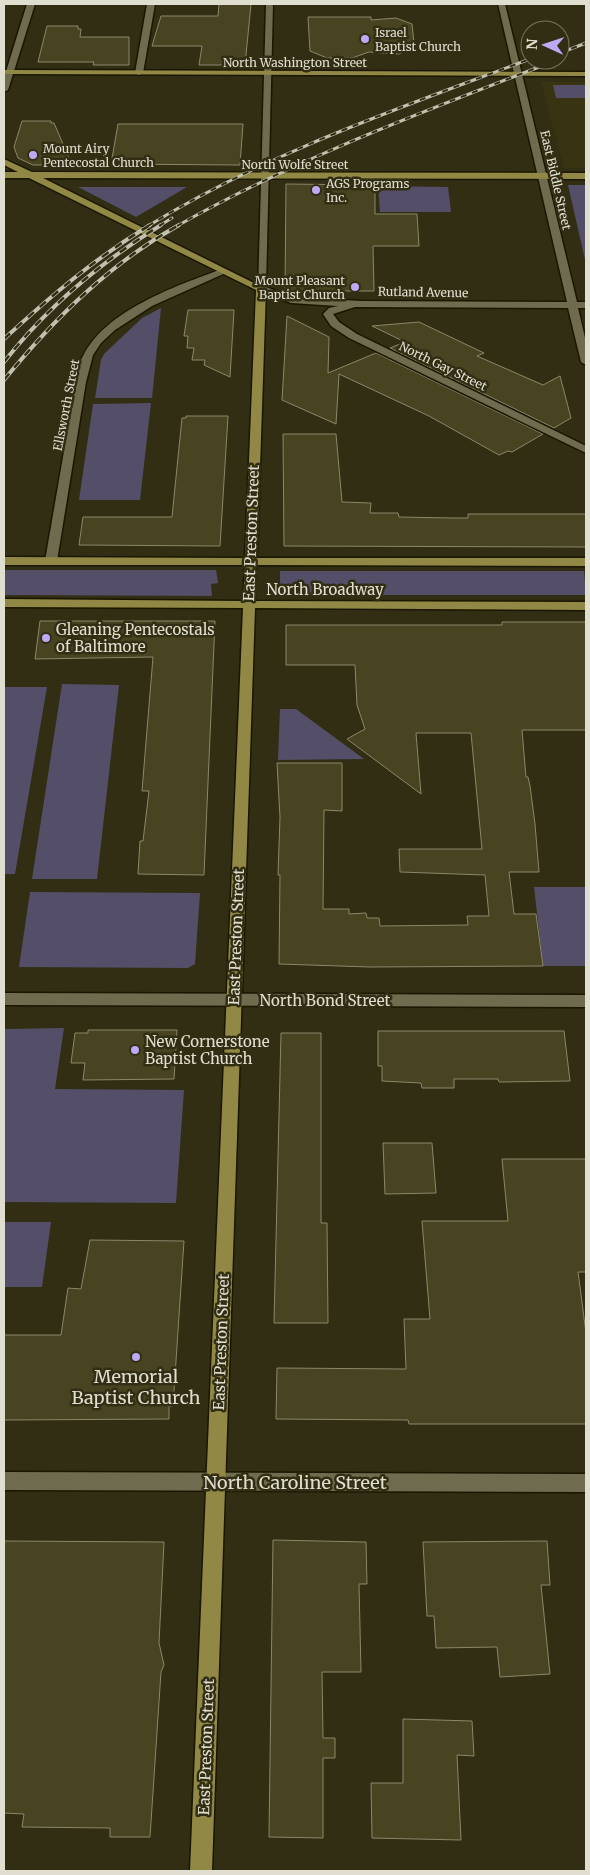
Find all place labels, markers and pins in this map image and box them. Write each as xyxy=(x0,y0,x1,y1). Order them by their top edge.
place label: Israel Baptist Church xyxy=(375,25,461,54)
marker: Israel Baptist Church xyxy=(359,33,371,45)
place label: Mount Airy Pentecostal Church xyxy=(43,141,154,170)
marker: Mount Airy Pentecostal Church xyxy=(27,149,39,161)
place label: AGS Programs Inc. xyxy=(325,176,410,205)
marker: AGS Programs Inc. xyxy=(310,184,322,196)
place label: Mount Pleasant Baptist Church xyxy=(254,273,345,302)
marker: Mount Pleasant Baptist Church xyxy=(349,281,361,293)
place label: Gleaning Pentecostals of Baltimore xyxy=(56,620,215,656)
marker: Gleaning Pentecostals of Baltimore xyxy=(40,632,52,644)
place label: New Cornerstone Baptist Church xyxy=(145,1032,270,1068)
marker: New Cornerstone Baptist Church xyxy=(129,1044,141,1056)
marker: Memorial Baptist Church xyxy=(130,1351,142,1363)
place label: Memorial Baptist Church xyxy=(72,1365,201,1409)

